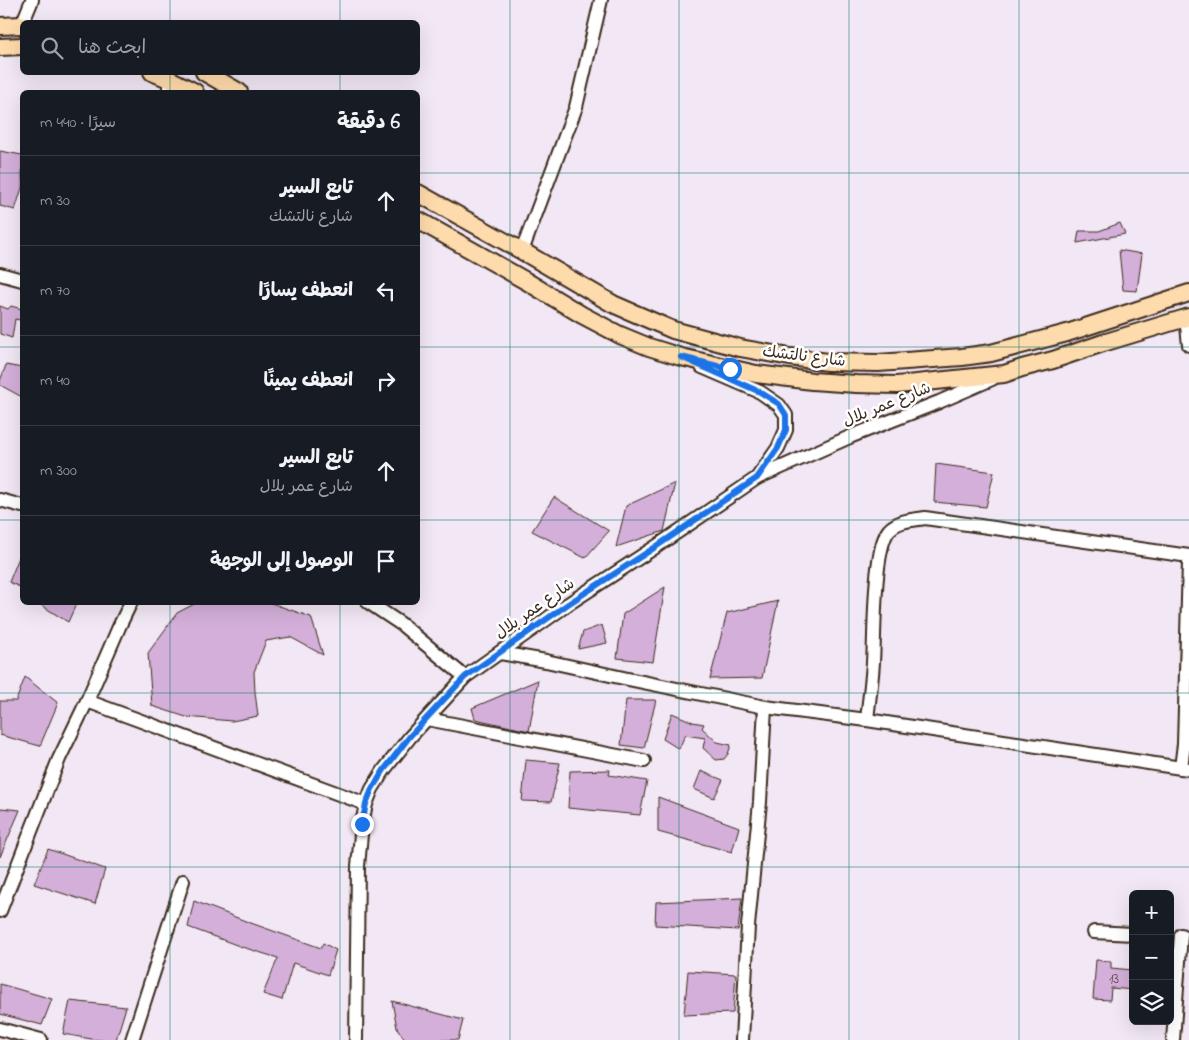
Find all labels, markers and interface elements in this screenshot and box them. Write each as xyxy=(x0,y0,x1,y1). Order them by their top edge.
search box xyxy=(20,20,420,75)
icon: search xyxy=(38,34,66,62)
text: ابحث هنا xyxy=(78,35,146,62)
text: 6 دقيقة xyxy=(337,108,400,138)
text: سيرًا · 440 m xyxy=(40,111,116,135)
text: تابع السير xyxy=(281,175,353,202)
icon: ahead xyxy=(372,187,400,215)
text: 30 m xyxy=(40,189,70,213)
text: شارع نالتشك xyxy=(269,205,353,229)
icon: left xyxy=(372,277,400,305)
text: انعطف يسارًا xyxy=(258,278,353,305)
text: 70 m xyxy=(40,279,70,303)
street label: شارع نالتشك xyxy=(761,340,847,374)
route start xyxy=(719,358,742,381)
icon: right xyxy=(372,367,400,395)
text: انعطف يمينًا xyxy=(263,368,353,395)
text: 40 m xyxy=(40,369,70,393)
street label: شارع عمر بلال xyxy=(839,376,935,434)
text: تابع السير xyxy=(281,445,353,472)
icon: ahead xyxy=(372,457,400,485)
text: 300 m xyxy=(40,459,77,483)
text: شارع عمر بلال xyxy=(260,475,353,499)
icon: arrive xyxy=(372,547,400,575)
text: الوصول إلى الوجهة xyxy=(210,548,353,575)
street label: شارع عمر بلال xyxy=(490,572,580,646)
route end xyxy=(351,813,374,836)
map controls xyxy=(1129,890,1174,1025)
button: + xyxy=(1129,890,1174,935)
button: − xyxy=(1129,935,1174,980)
house number: 13 xyxy=(1109,969,1119,990)
button: layers xyxy=(1129,980,1174,1025)

